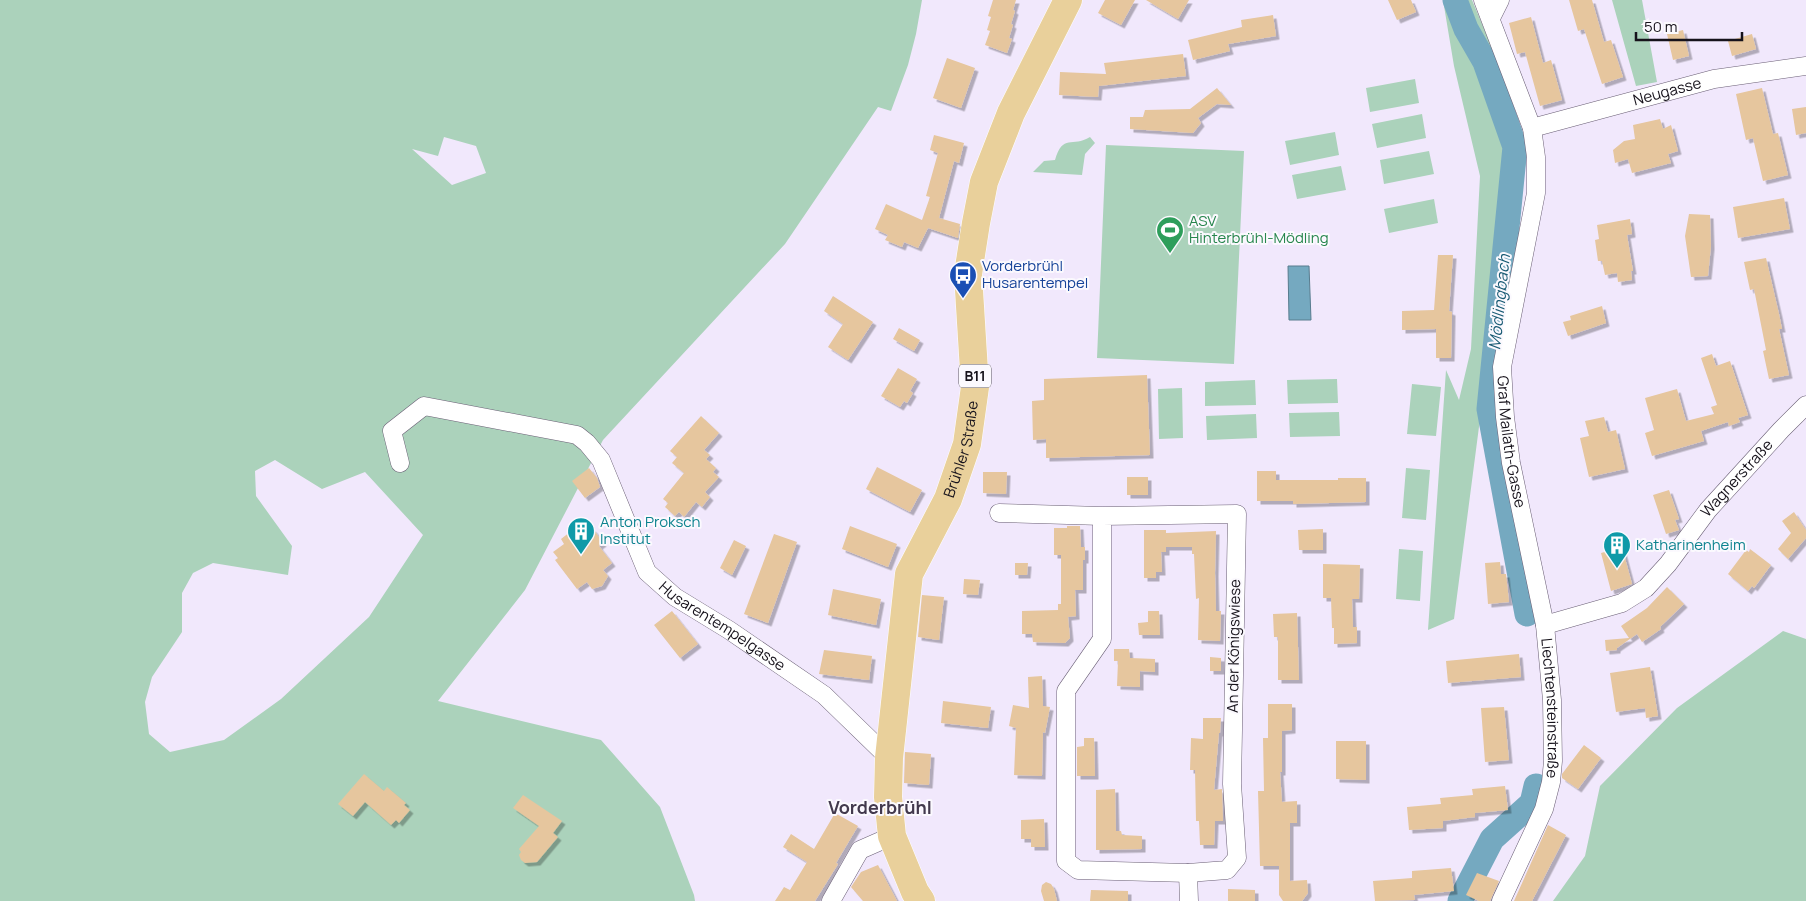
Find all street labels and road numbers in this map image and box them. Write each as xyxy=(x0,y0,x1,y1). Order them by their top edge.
street label: Neugasse xyxy=(1631,72,1704,110)
road number: B11 xyxy=(959,364,991,388)
street label: Graf Mailath-Gasse xyxy=(1493,375,1531,510)
street label: Brühler Straße xyxy=(938,399,983,500)
street label: Wagnerstraße xyxy=(1696,434,1778,521)
street label: Husarentempelgasse xyxy=(654,576,790,676)
street label: An der Königswiese xyxy=(1222,579,1245,713)
street label: Liechtensteinstraße xyxy=(1536,637,1564,779)

